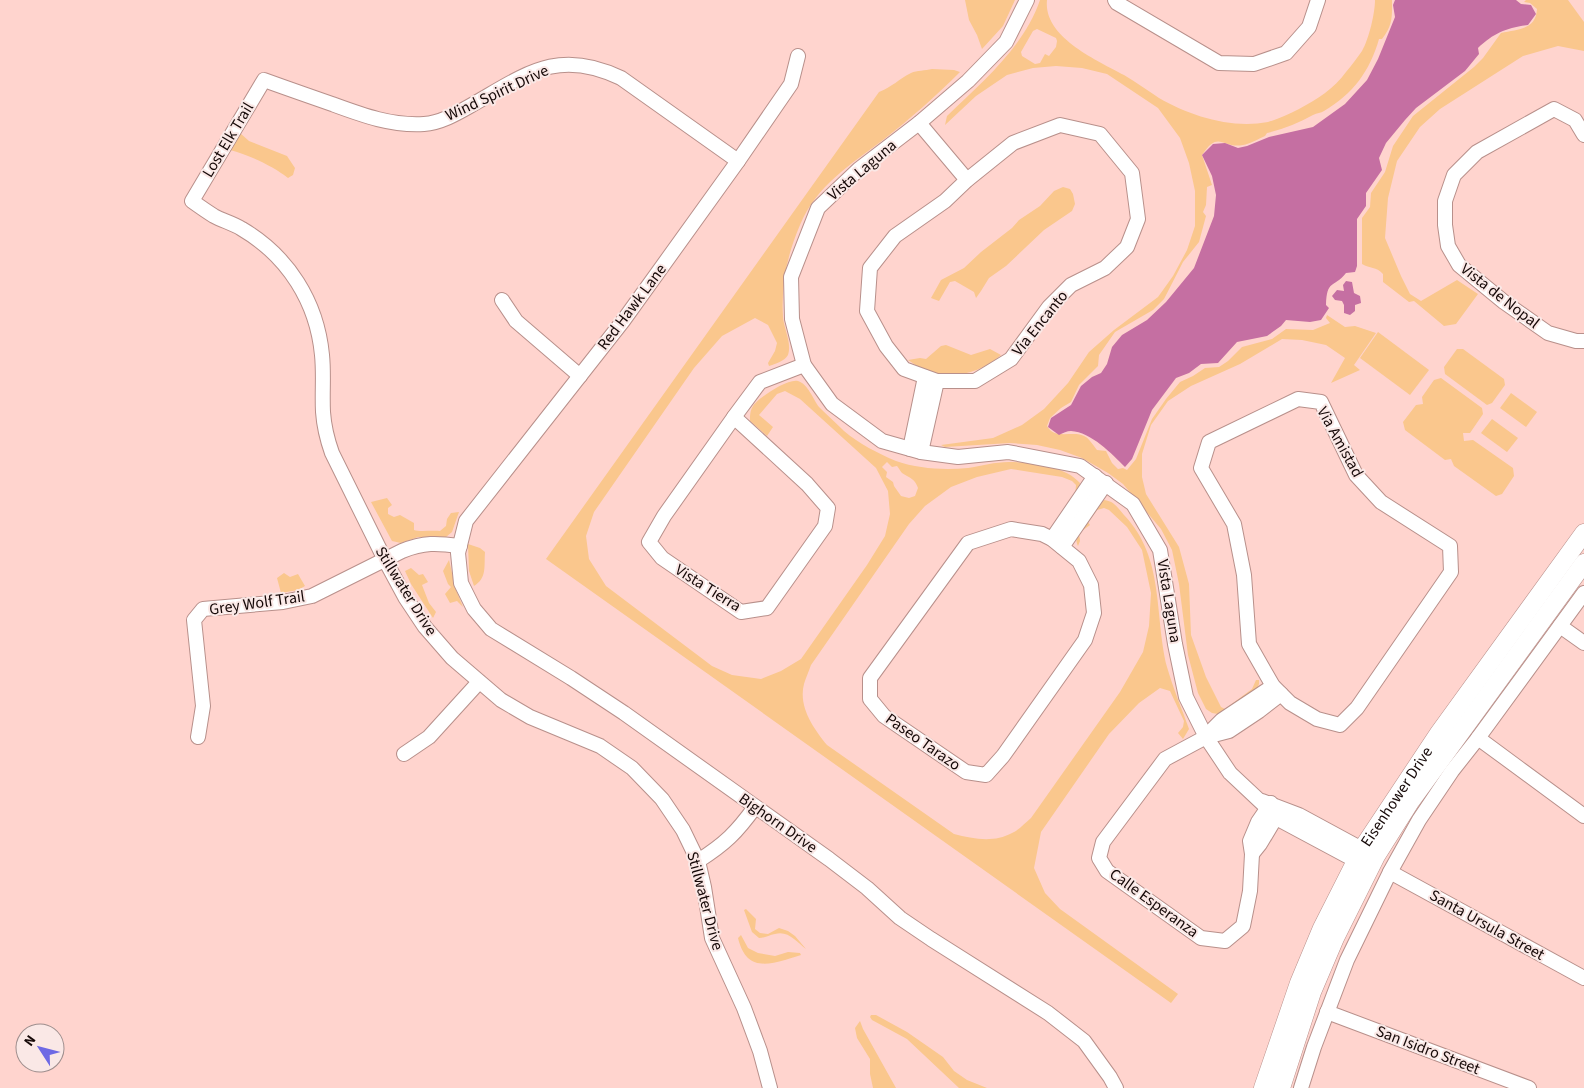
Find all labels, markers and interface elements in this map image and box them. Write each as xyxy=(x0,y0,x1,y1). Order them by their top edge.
street label: Wind Spirit Drive xyxy=(442,59,552,127)
street label: Lost Elk Trail xyxy=(197,98,259,182)
street label: Vista Laguna xyxy=(823,134,901,206)
street label: Vista de Nopal xyxy=(1456,258,1544,334)
street label: Red Hawk Lane xyxy=(592,259,672,355)
street label: Via Encanto xyxy=(1007,286,1073,360)
street label: Via Amistad xyxy=(1312,403,1368,481)
street label: Stillwater Drive xyxy=(370,542,442,640)
street label: Vista Laguna xyxy=(1152,558,1186,644)
street label: Vista Tierra xyxy=(671,559,745,617)
street label: Grey Wolf Trail xyxy=(208,585,306,621)
street label: Paseo Tarazo xyxy=(881,708,965,776)
street label: Eisenhower Drive xyxy=(1356,742,1438,851)
street label: Bighorn Drive xyxy=(734,788,822,858)
street label: Stillwater Drive xyxy=(681,849,729,953)
street label: Calle Esperanza xyxy=(1105,863,1203,943)
street label: Santa Ursula Street xyxy=(1426,884,1549,966)
street label: San Isidro Street xyxy=(1373,1020,1484,1080)
north arrow xyxy=(15,1023,65,1073)
text: N xyxy=(19,1031,41,1051)

